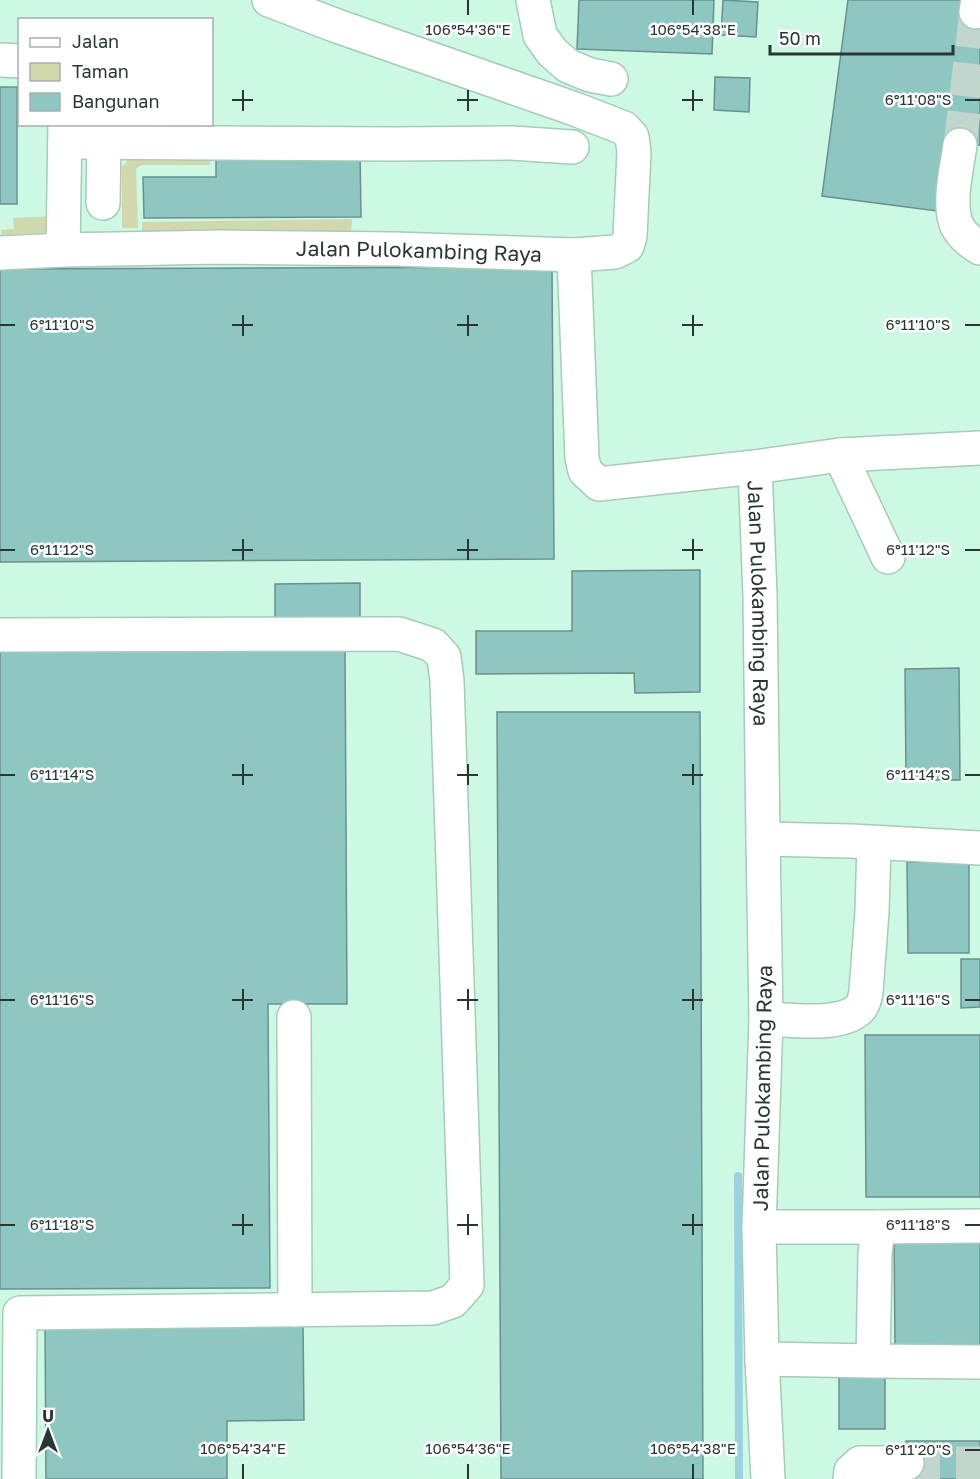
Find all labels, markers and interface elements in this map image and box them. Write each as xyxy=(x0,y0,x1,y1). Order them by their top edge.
legend xyxy=(18,18,213,126)
scale bar xyxy=(770,18,953,56)
text: 106°54'36"E xyxy=(425,20,511,38)
text: 106°54'38"E xyxy=(650,20,736,38)
text: 50 m xyxy=(779,27,821,49)
text: Jalan xyxy=(72,30,119,52)
text: Taman xyxy=(72,60,129,82)
text: Bangunan xyxy=(72,90,160,112)
text: 6°11'08"S xyxy=(885,90,951,108)
street label: Jalan Pulokambing Raya xyxy=(296,235,542,267)
text: 6°11'10"S xyxy=(30,315,94,333)
text: 6°11'10"S xyxy=(886,315,950,333)
street label: Jalan Pulokambing Raya xyxy=(743,480,775,726)
text: 6°11'12"S xyxy=(30,540,94,558)
text: 6°11'12"S xyxy=(886,540,950,558)
text: 6°11'14"S xyxy=(30,765,94,783)
text: 6°11'14"S xyxy=(886,765,950,783)
street label: Jalan Pulokambing Raya xyxy=(747,965,777,1211)
text: 6°11'16"S xyxy=(30,990,94,1008)
text: 6°11'16"S xyxy=(886,990,950,1008)
text: 6°11'18"S xyxy=(30,1215,94,1233)
text: 6°11'18"S xyxy=(886,1215,950,1233)
north arrow xyxy=(18,1401,78,1461)
text: U xyxy=(42,1406,54,1426)
text: 106°54'34"E xyxy=(200,1439,286,1457)
text: 106°54'36"E xyxy=(425,1439,511,1457)
text: 106°54'38"E xyxy=(650,1439,736,1457)
text: 6°11'20"S xyxy=(885,1440,951,1458)

